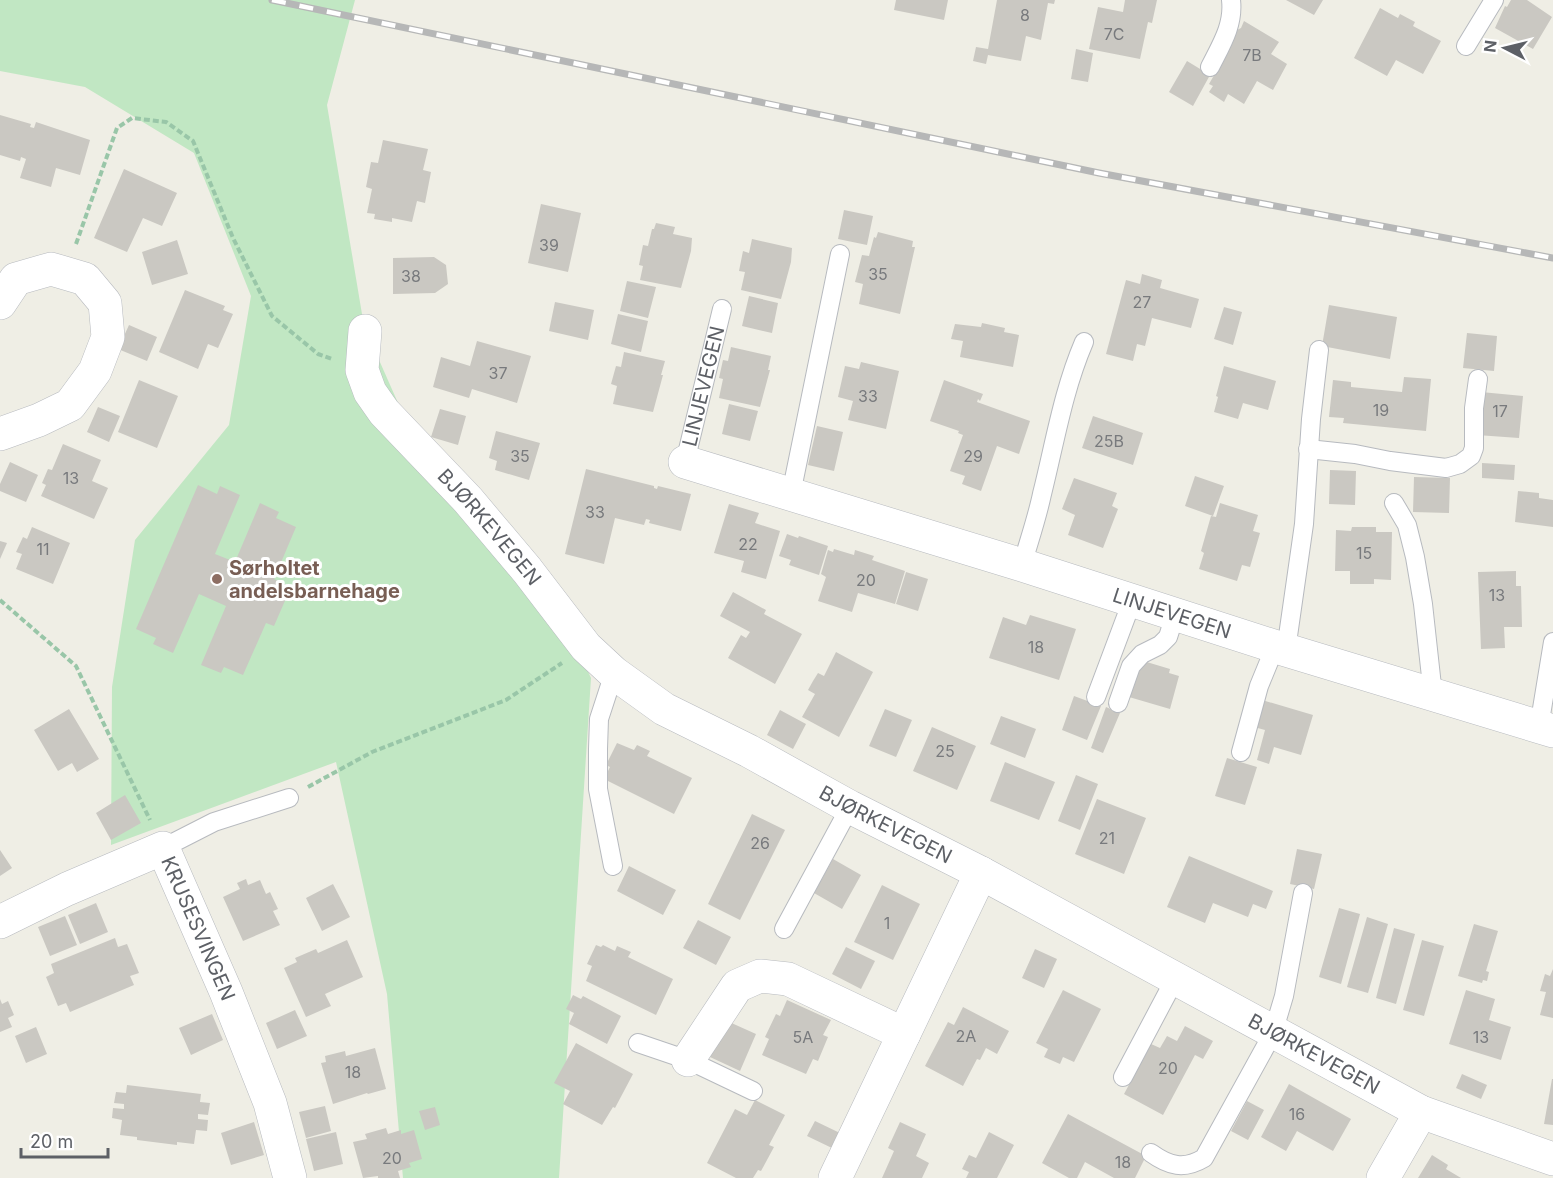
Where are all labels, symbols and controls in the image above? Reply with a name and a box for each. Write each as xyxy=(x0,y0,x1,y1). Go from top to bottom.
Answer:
house number: 8 xyxy=(1020,5,1030,25)
north arrow xyxy=(1475,18,1535,78)
house number: 7C xyxy=(1104,24,1124,44)
text: N xyxy=(1479,39,1501,53)
house number: 7B xyxy=(1242,45,1262,65)
house number: 39 xyxy=(539,235,559,255)
house number: 35 xyxy=(868,264,888,284)
house number: 38 xyxy=(401,266,421,286)
house number: 27 xyxy=(1133,292,1151,312)
street label: LINJEVEGEN xyxy=(677,324,729,449)
house number: 37 xyxy=(489,363,507,383)
house number: 33 xyxy=(858,386,878,406)
house number: 19 xyxy=(1373,400,1389,420)
house number: 17 xyxy=(1492,401,1508,421)
house number: 25B xyxy=(1094,431,1124,451)
house number: 35 xyxy=(510,446,530,466)
house number: 29 xyxy=(963,446,983,466)
street label: BJØRKEVEGEN xyxy=(433,464,546,590)
house number: 13 xyxy=(63,468,79,488)
house number: 33 xyxy=(585,502,605,522)
house number: 22 xyxy=(738,534,758,554)
house number: 11 xyxy=(36,539,50,559)
house number: 15 xyxy=(1356,543,1372,563)
place label: Sørholtet andelsbarnehage xyxy=(229,556,400,603)
house number: 20 xyxy=(856,570,876,590)
marker: Sørholtet andelsbarnehage xyxy=(210,572,224,586)
street label: LINJEVEGEN xyxy=(1110,583,1234,644)
house number: 13 xyxy=(1489,585,1505,605)
house number: 18 xyxy=(1028,637,1044,657)
house number: 25 xyxy=(935,741,955,761)
street label: BJØRKEVEGEN xyxy=(815,780,956,868)
house number: 21 xyxy=(1099,828,1115,848)
house number: 26 xyxy=(750,833,770,853)
street label: KRUSESVINGEN xyxy=(156,853,240,1004)
house number: 1 xyxy=(884,913,890,933)
street label: BJØRKEVEGEN xyxy=(1244,1009,1384,1099)
house number: 2A xyxy=(956,1026,976,1046)
house number: 5A xyxy=(793,1027,813,1047)
house number: 13 xyxy=(1473,1027,1489,1047)
house number: 20 xyxy=(1158,1058,1178,1078)
house number: 18 xyxy=(345,1062,361,1082)
house number: 16 xyxy=(1289,1104,1305,1124)
scale bar xyxy=(21,1121,108,1159)
text: 20 m xyxy=(30,1131,73,1152)
house number: 20 xyxy=(382,1148,402,1168)
house number: 18 xyxy=(1115,1152,1131,1172)

